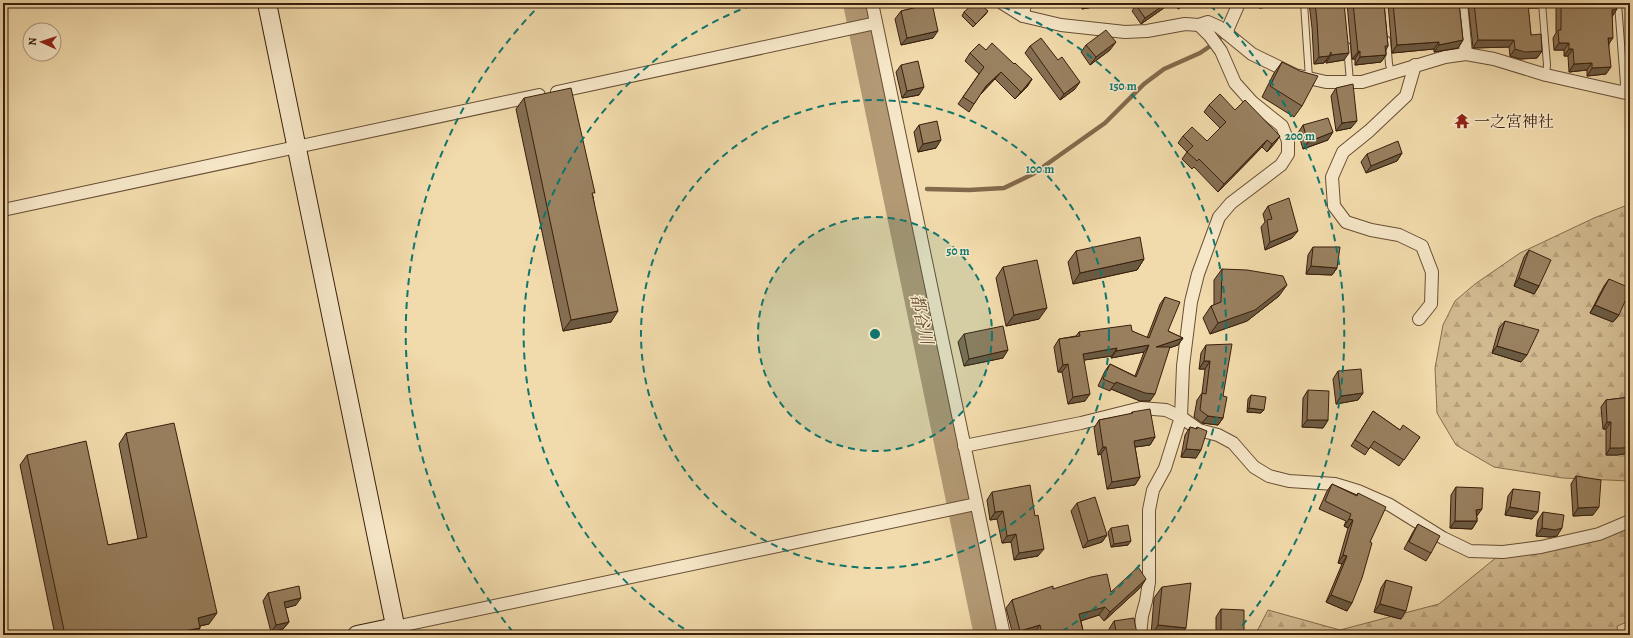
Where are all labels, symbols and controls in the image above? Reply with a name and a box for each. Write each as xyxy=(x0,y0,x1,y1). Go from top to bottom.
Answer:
north arrow xyxy=(22,22,62,62)
text: N xyxy=(25,37,40,46)
text: 150 m xyxy=(1109,78,1137,94)
place label: 一之宮神社 xyxy=(1474,111,1554,133)
temple icon: 一之宮神社 xyxy=(1453,112,1471,130)
text: 200 m xyxy=(1285,128,1315,144)
text: 100 m xyxy=(1026,161,1054,177)
text: 50 m xyxy=(946,243,970,259)
water label: 都谷川 xyxy=(905,292,938,348)
centre of rings xyxy=(868,327,882,341)

